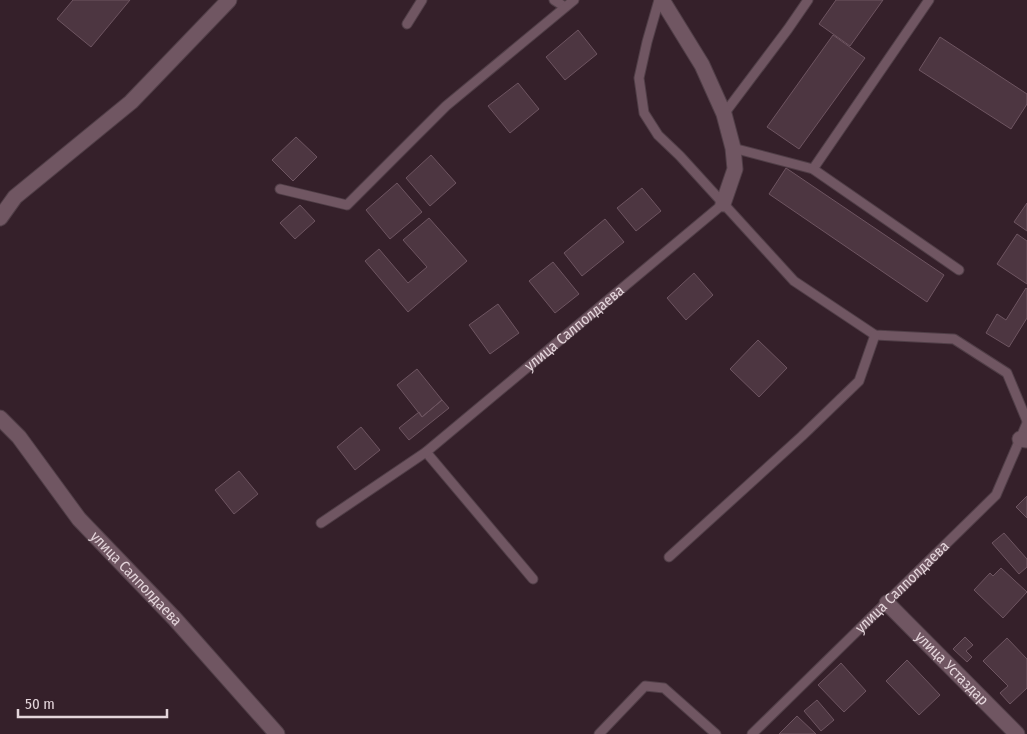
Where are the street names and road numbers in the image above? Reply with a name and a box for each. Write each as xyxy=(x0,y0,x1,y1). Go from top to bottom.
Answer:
street label: улица Салполдаева xyxy=(521,281,628,375)
street label: улица Салполдаева xyxy=(87,527,186,629)
street label: улица Салполдаева xyxy=(851,537,953,637)
street label: улица Устаздар xyxy=(911,628,992,709)

